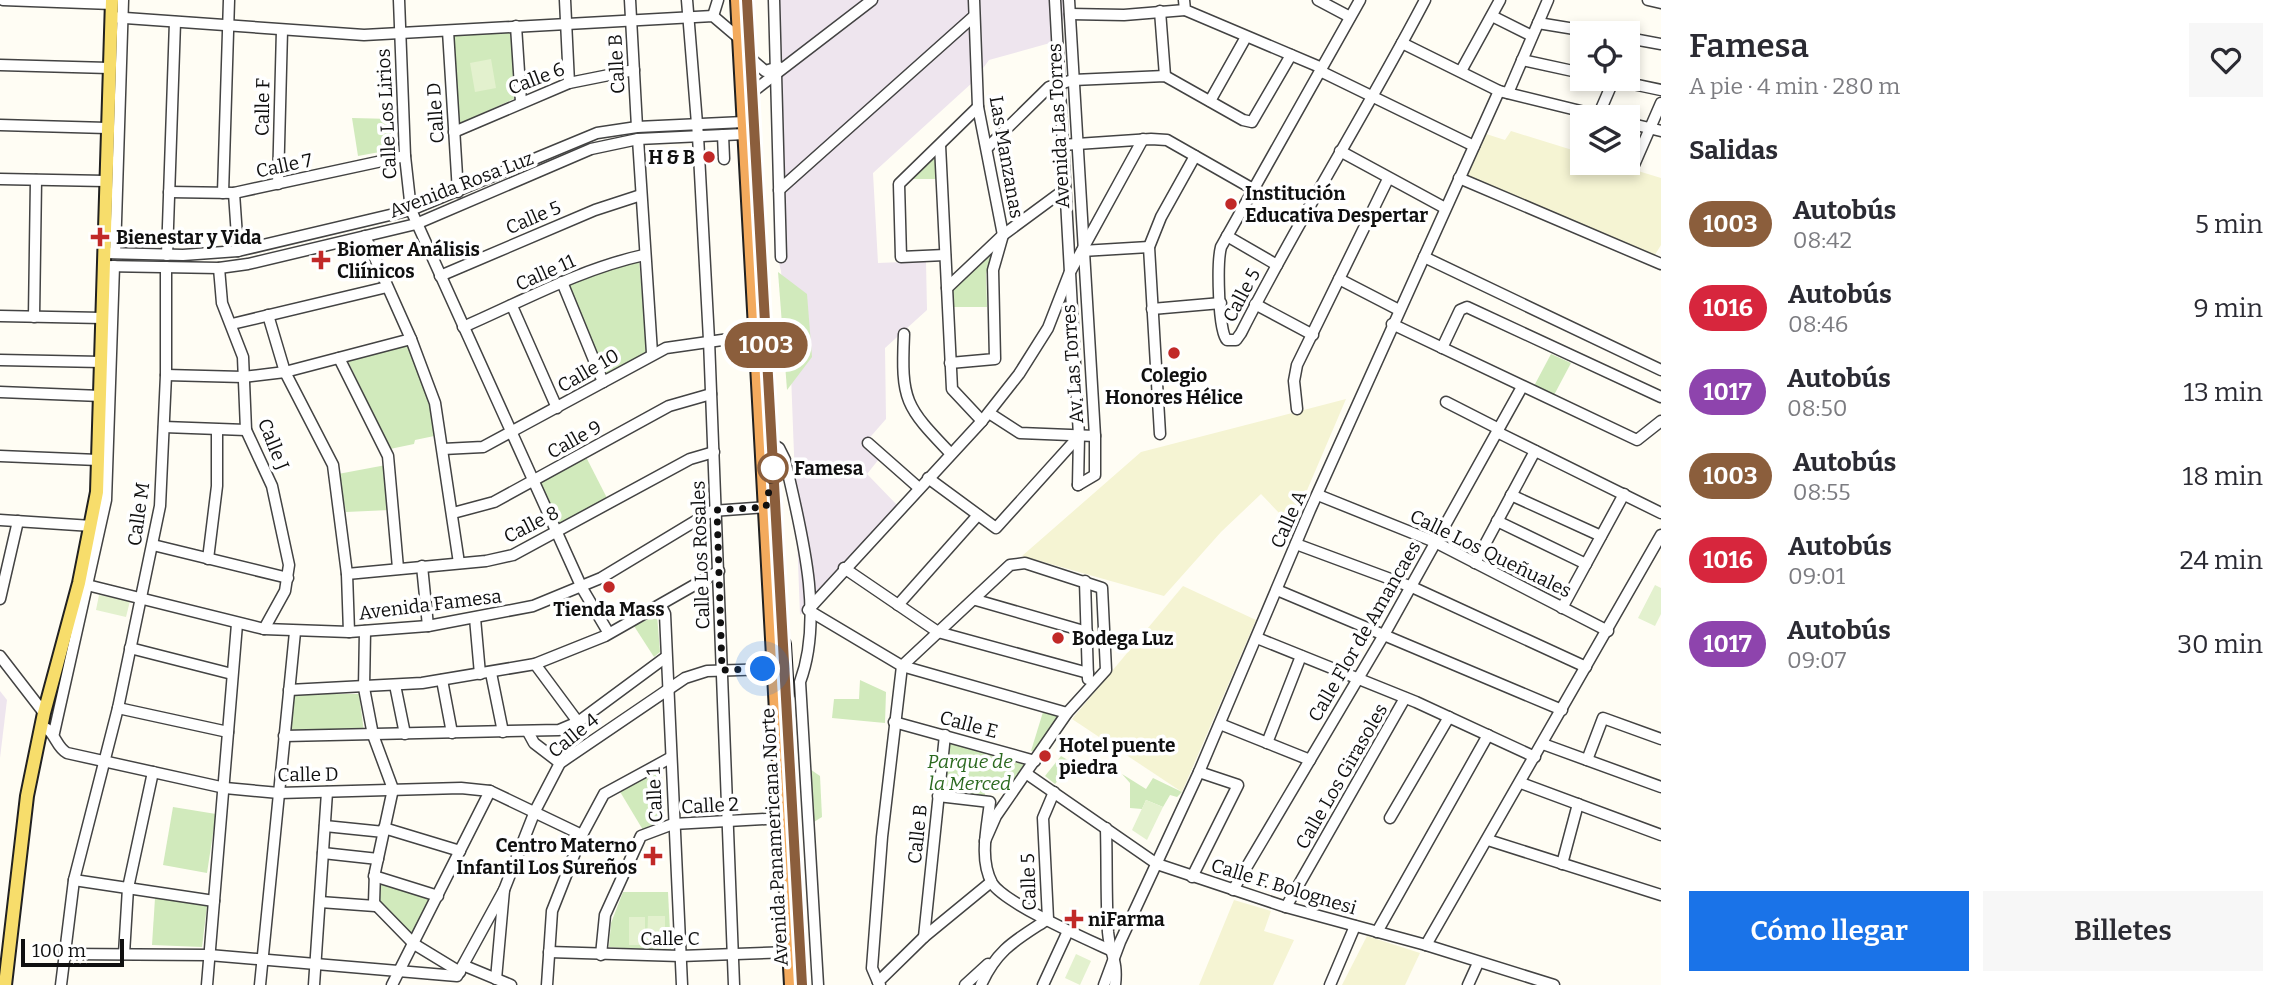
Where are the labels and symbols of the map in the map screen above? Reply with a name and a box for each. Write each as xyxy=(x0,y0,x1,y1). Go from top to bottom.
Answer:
street label: Calle B xyxy=(603,34,630,94)
street label: Avenida Las Torres xyxy=(1043,43,1074,209)
street label: Calle Los Lirios xyxy=(372,48,401,180)
street label: Calle 6 xyxy=(505,57,568,100)
street label: Calle F xyxy=(250,77,275,136)
street label: Calle D xyxy=(422,82,449,144)
street label: Las Manzanas xyxy=(984,94,1029,220)
street label: Avenida Rosa Luz xyxy=(386,146,537,223)
place label: H & B xyxy=(648,146,695,169)
street label: Calle 7 xyxy=(254,148,315,183)
marker: H & B xyxy=(701,149,717,165)
place label: Institución Educativa Despertar xyxy=(1245,182,1428,227)
street label: Calle 5 xyxy=(502,196,564,239)
marker: Institución Educativa Despertar xyxy=(1223,196,1239,212)
place label: Bienestar y Vida xyxy=(116,226,262,249)
marker: Bienestar y Vida xyxy=(90,227,110,247)
place label: Biomer Análisis Cliínicos xyxy=(337,238,480,283)
street label: Calle 11 xyxy=(512,249,579,296)
marker: Biomer Análisis Cliínicos xyxy=(311,250,331,270)
street label: Calle 5 xyxy=(1218,264,1265,326)
street label: Av. Las Torres xyxy=(1057,304,1088,424)
line badge: 1003 xyxy=(717,322,815,368)
street label: Calle 10 xyxy=(553,344,623,397)
marker: Colegio Honores Hélice xyxy=(1166,345,1182,361)
place label: Colegio Honores Hélice xyxy=(1105,364,1243,409)
street label: Calle J xyxy=(253,415,294,473)
street label: Calle 9 xyxy=(543,415,605,464)
marker: Famesa xyxy=(758,453,788,483)
place label: Famesa xyxy=(794,457,864,480)
street label: Calle Los Rosales xyxy=(686,480,715,630)
street label: Calle M xyxy=(123,481,154,548)
street label: Calle A xyxy=(1266,486,1312,552)
street label: Calle 8 xyxy=(500,501,563,548)
street label: Calle Los Queñuales xyxy=(1406,504,1575,603)
street label: Calle Flor de Amancaes xyxy=(1303,537,1426,726)
marker: Tienda Mass xyxy=(601,579,617,595)
street label: Avenida Famesa xyxy=(357,584,504,625)
place label: Tienda Mass xyxy=(553,598,665,621)
place label: Bodega Luz xyxy=(1072,627,1174,650)
marker: Bodega Luz xyxy=(1050,630,1066,646)
your location xyxy=(745,651,780,686)
street label: Calle Los Girasoles xyxy=(1290,699,1392,853)
street label: Calle E xyxy=(937,706,1000,743)
street label: Avenida Panamericana Norte xyxy=(756,707,793,967)
street label: Calle 4 xyxy=(543,708,603,763)
place label: Hotel puente piedra xyxy=(1059,734,1176,779)
marker: Hotel puente piedra xyxy=(1037,748,1053,764)
park label: Parque de la Merced xyxy=(927,750,1013,795)
street label: Calle D xyxy=(277,762,339,787)
street label: Calle 1 xyxy=(642,767,667,823)
street label: Calle 2 xyxy=(681,793,739,818)
street label: Calle B xyxy=(903,803,932,865)
place label: Centro Materno Infantil Los Sureños xyxy=(456,834,637,879)
marker: Centro Materno Infantil Los Sureños xyxy=(643,846,663,866)
street label: Calle 5 xyxy=(1016,853,1041,911)
street label: Calle F. Bolognesi xyxy=(1208,853,1360,920)
place label: niFarma xyxy=(1088,908,1165,931)
marker: niFarma xyxy=(1066,911,1082,927)
street label: Calle C xyxy=(640,927,700,950)
scale bar xyxy=(21,936,124,968)

